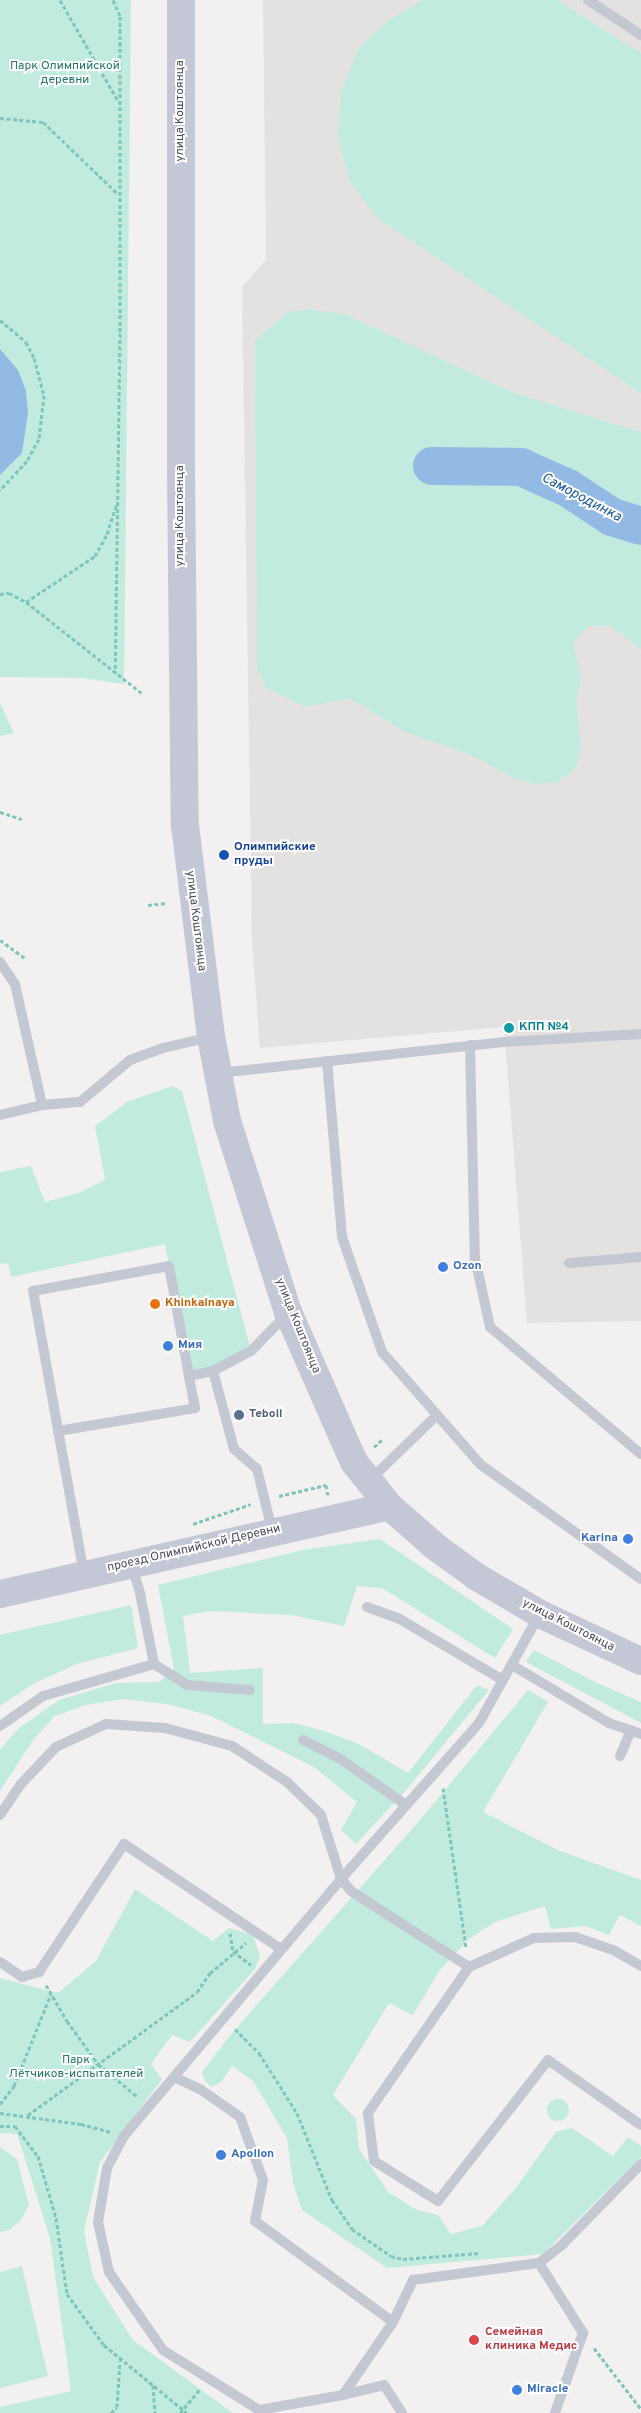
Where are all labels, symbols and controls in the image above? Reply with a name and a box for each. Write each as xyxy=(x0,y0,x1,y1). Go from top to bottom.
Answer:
park label: Парк Олимпийской деревни xyxy=(10,60,120,88)
street label: улица Коштоянца xyxy=(174,60,188,162)
street label: улица Коштоянца xyxy=(174,465,188,567)
water label: Самородинка xyxy=(538,470,624,526)
place label: Олимпийские пруды xyxy=(234,841,316,869)
marker: Олимпийские пруды xyxy=(218,849,230,861)
street label: улица Коштоянца xyxy=(182,870,208,972)
place label: КПП №4 xyxy=(519,1021,569,1035)
marker: КПП №4 xyxy=(503,1022,515,1034)
place label: Ozon xyxy=(453,1260,482,1274)
marker: Ozon xyxy=(437,1261,449,1273)
street label: улица Коштоянца xyxy=(271,1276,323,1376)
place label: Khinkalnaya xyxy=(165,1297,235,1311)
marker: Khinkalnaya xyxy=(149,1298,161,1310)
place label: Мия xyxy=(178,1339,202,1353)
marker: Мия xyxy=(162,1340,174,1352)
place label: Teboil xyxy=(249,1408,283,1422)
marker: Teboil xyxy=(233,1409,245,1421)
street label: проезд Олимпийской Деревни xyxy=(106,1522,282,1576)
place label: Karina xyxy=(581,1532,618,1546)
marker: Karina xyxy=(622,1533,634,1545)
street label: улица Коштоянца xyxy=(520,1597,616,1655)
park label: Парк Лётчиков-испытателей xyxy=(9,2054,143,2082)
place label: Apollon xyxy=(231,2148,274,2162)
marker: Apollon xyxy=(215,2149,227,2161)
place label: Семейная клиника Медис xyxy=(485,2326,577,2354)
marker: Семейная клиника Медис xyxy=(467,2333,481,2347)
place label: Miracle xyxy=(527,2383,568,2397)
marker: Miracle xyxy=(511,2384,523,2396)

